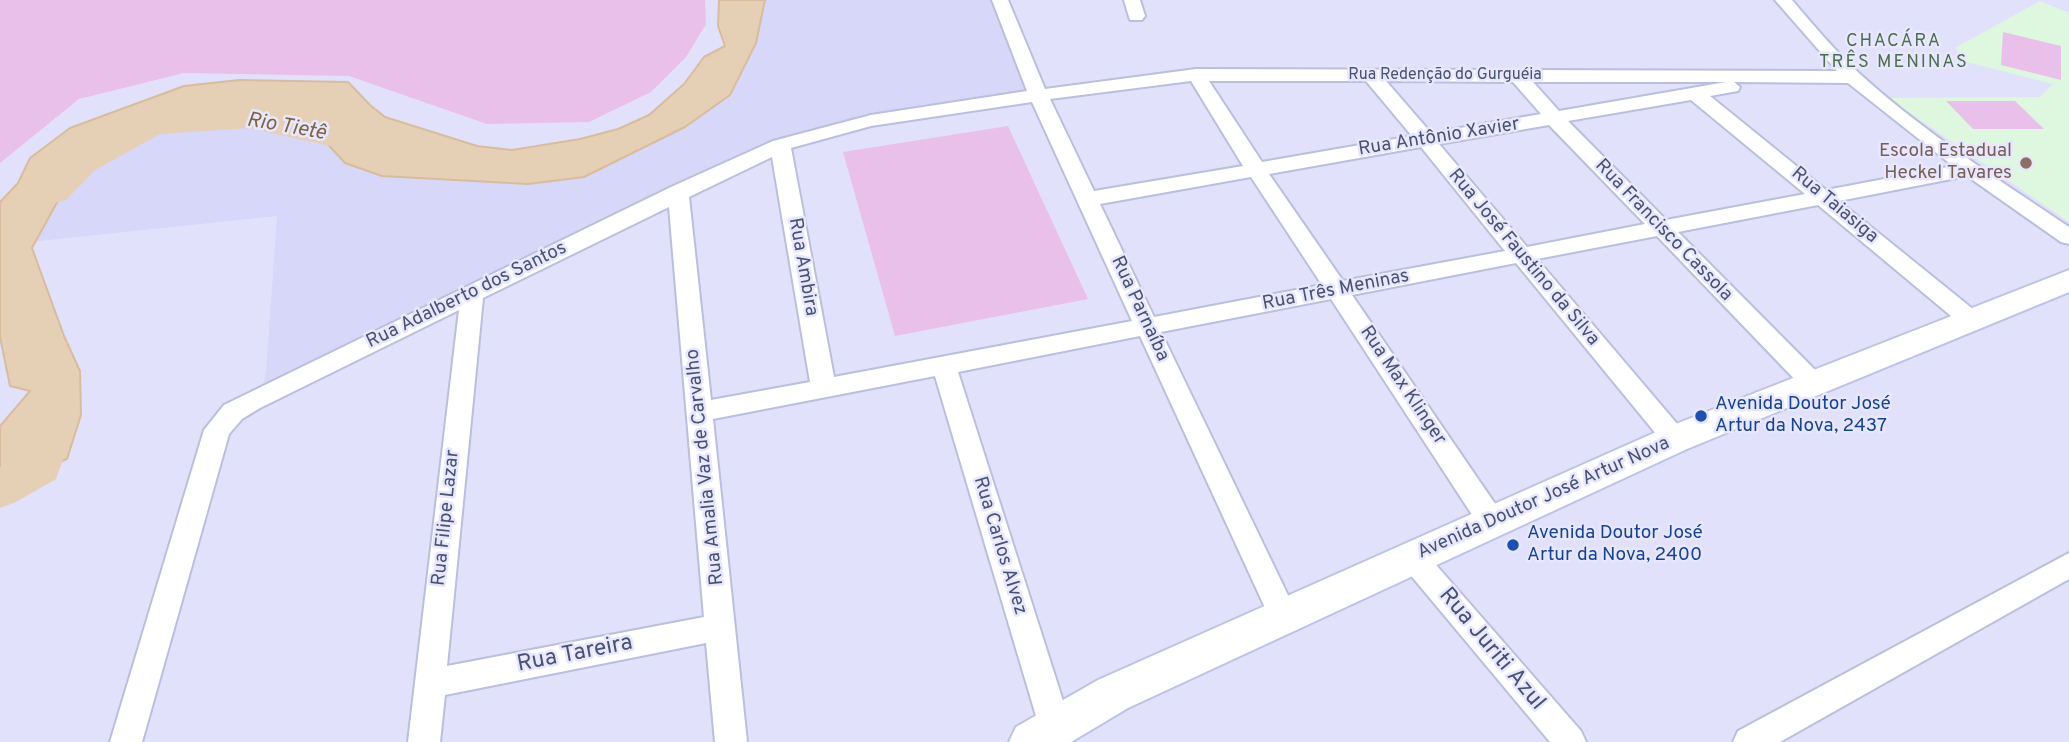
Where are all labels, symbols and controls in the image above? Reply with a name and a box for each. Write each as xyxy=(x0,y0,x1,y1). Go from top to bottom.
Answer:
district label: CHACÁRA TRÊS MENINAS xyxy=(1821,31,1967,74)
street label: Rua Redenção do Gurguéia xyxy=(1348,66,1542,86)
water label: Rio Tietê xyxy=(244,109,328,147)
street label: Rua Antônio Xavier xyxy=(1357,114,1521,162)
place label: Escola Estadual Heckel Tavares xyxy=(1879,141,2012,185)
street label: Rua Francisco Cassola xyxy=(1589,155,1737,307)
marker: Escola Estadual Heckel Tavares xyxy=(2018,155,2034,171)
street label: Rua Taiasiga xyxy=(1786,163,1882,249)
street label: Rua José Faustino da Silva xyxy=(1442,165,1604,351)
street label: Rua Ambira xyxy=(782,216,822,318)
street label: Rua Adalberto dos Santos xyxy=(363,238,571,354)
street label: Rua Parnaíba xyxy=(1105,253,1173,365)
street label: Rua Três Meninas xyxy=(1261,266,1411,316)
street label: Rua Max Klinger xyxy=(1354,322,1450,450)
street label: Rua Amalia Vaz de Carvalho xyxy=(682,348,730,586)
place label: Avenida Doutor José Artur da Nova, 2437 xyxy=(1715,394,1891,438)
marker: Avenida Doutor José Artur da Nova, 2437 xyxy=(1693,408,1709,424)
street label: Avenida Doutor José Artur Nova xyxy=(1414,433,1674,565)
street label: Rua Filipe Lazar xyxy=(429,449,465,587)
street label: Rua Carlos Alvez xyxy=(967,474,1031,618)
place label: Avenida Doutor José Artur da Nova, 2400 xyxy=(1527,523,1703,567)
marker: Avenida Doutor José Artur da Nova, 2400 xyxy=(1505,537,1521,553)
street label: Rua Juriti Azul xyxy=(1432,583,1550,717)
street label: Rua Tareira xyxy=(515,630,635,680)

